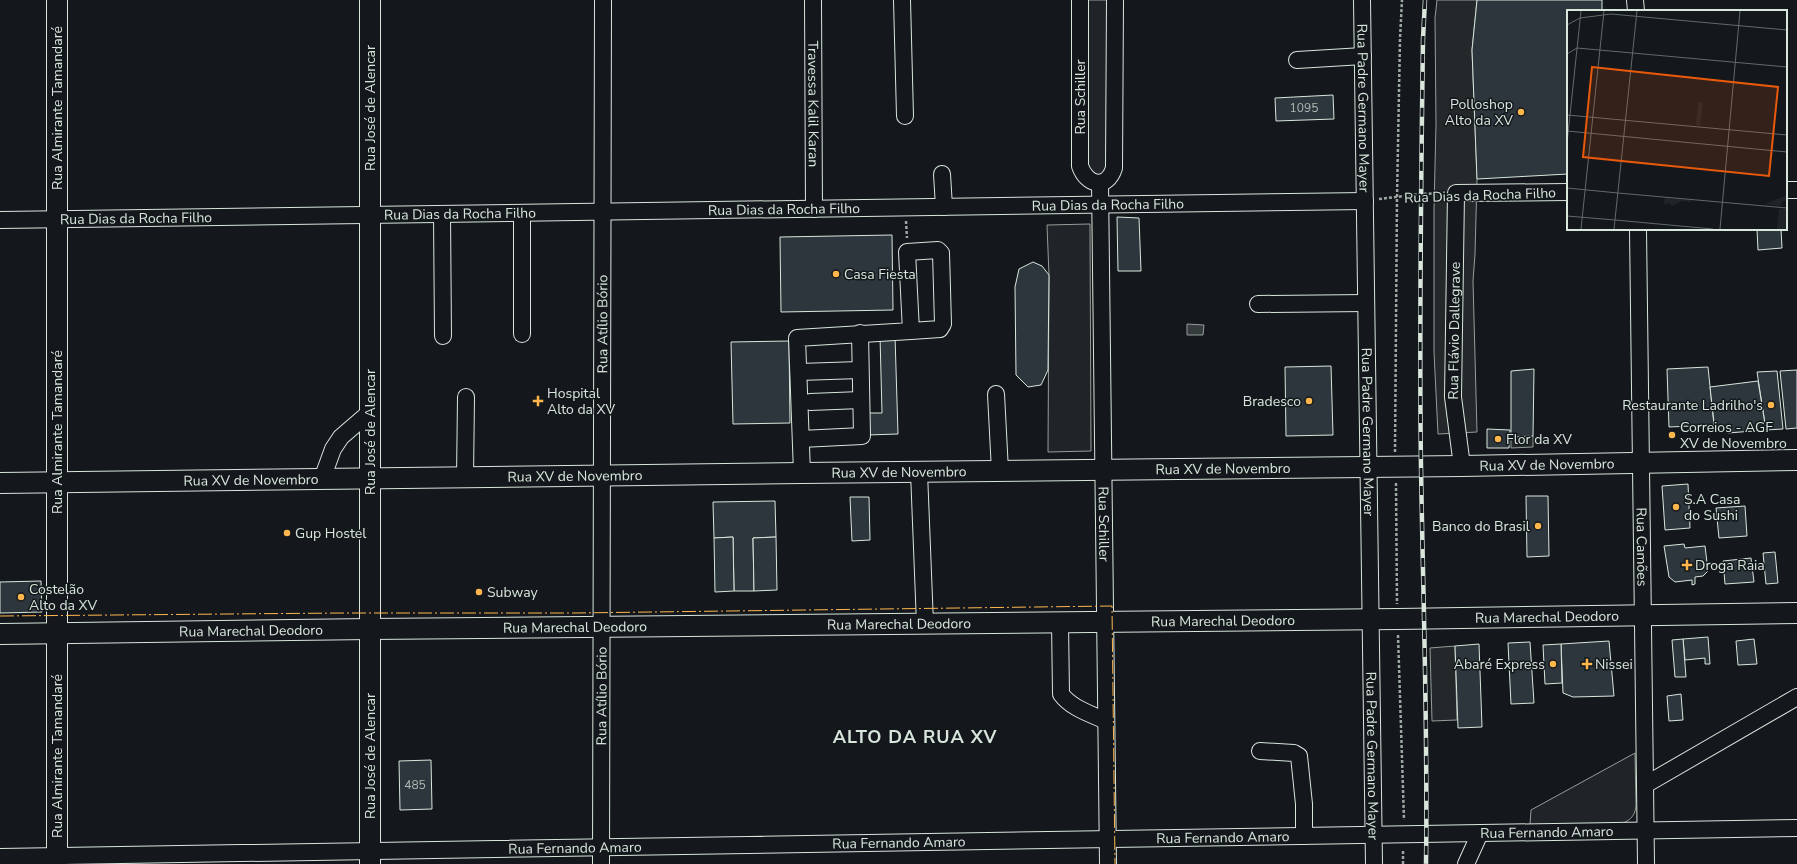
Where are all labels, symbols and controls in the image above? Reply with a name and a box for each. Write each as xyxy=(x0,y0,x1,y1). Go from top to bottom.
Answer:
inset map xyxy=(1567,10,1787,230)
street label: Rua Padre Germano Mayer xyxy=(1352,24,1374,192)
street label: Rua Almirante Tamandaré xyxy=(48,26,67,190)
street label: Travessa Kalil Karan xyxy=(803,41,823,167)
street label: Rua José de Alencar xyxy=(361,45,380,171)
street label: Rua Schiller xyxy=(1071,59,1090,135)
place label: Polloshop Alto da XV xyxy=(1445,95,1513,130)
house number: 1095 xyxy=(1290,100,1318,116)
marker: Polloshop Alto da XV xyxy=(1516,107,1526,117)
street label: Rua Dias da Rocha Filho xyxy=(1404,183,1557,208)
street label: Rua Dias da Rocha Filho xyxy=(1032,195,1184,216)
street label: Rua Dias da Rocha Filho xyxy=(708,199,860,220)
street label: Rua Dias da Rocha Filho xyxy=(384,204,536,225)
street label: Rua Dias da Rocha Filho xyxy=(60,208,212,229)
street label: Rua Flávio Dallegrave xyxy=(1444,261,1465,400)
place label: Casa Fiesta xyxy=(844,265,916,284)
marker: Casa Fiesta xyxy=(831,269,841,279)
street label: Rua Atílio Bório xyxy=(593,274,612,373)
street label: Rua Padre Germano Mayer xyxy=(1357,347,1378,516)
street label: Rua Almirante Tamandaré xyxy=(48,350,67,514)
street label: Rua José de Alencar xyxy=(361,369,380,495)
place label: Hospital Alto da XV xyxy=(547,384,616,419)
place label: Bradesco xyxy=(1243,392,1301,411)
marker: Hospital Alto da XV xyxy=(532,395,544,407)
marker: Bradesco xyxy=(1304,396,1314,406)
place label: Restaurante Ladrilho's xyxy=(1622,396,1763,415)
marker: Restaurante Ladrilho's xyxy=(1766,400,1776,410)
place label: Correios - AGF XV de Novembro xyxy=(1680,418,1787,453)
place label: Flor da XV xyxy=(1506,430,1572,449)
marker: Correios - AGF XV de Novembro xyxy=(1667,430,1677,440)
marker: Flor da XV xyxy=(1493,434,1503,444)
street label: Rua XV de Novembro xyxy=(1479,454,1615,476)
street label: Rua XV de Novembro xyxy=(1155,459,1291,479)
street label: Rua XV de Novembro xyxy=(831,462,967,483)
street label: Rua XV de Novembro xyxy=(507,466,643,487)
street label: Rua XV de Novembro xyxy=(183,470,319,491)
street label: Rua Schiller xyxy=(1094,486,1113,562)
place label: S.A Casa do Sushi xyxy=(1684,490,1741,525)
marker: S.A Casa do Sushi xyxy=(1671,502,1681,512)
street label: Rua Camões xyxy=(1632,507,1652,587)
place label: Banco do Brasil xyxy=(1432,517,1531,536)
marker: Banco do Brasil xyxy=(1533,521,1543,531)
place label: Gup Hostel xyxy=(295,524,367,543)
marker: Gup Hostel xyxy=(282,528,292,538)
place label: Droga Raia xyxy=(1695,556,1765,575)
marker: Droga Raia xyxy=(1682,560,1692,570)
place label: Costelão Alto da XV xyxy=(29,580,98,615)
place label: Subway xyxy=(487,583,539,602)
marker: Subway xyxy=(474,587,484,597)
marker: Costelão Alto da XV xyxy=(16,592,26,602)
street label: Rua Marechal Deodoro xyxy=(1475,607,1619,628)
street label: Rua Marechal Deodoro xyxy=(1151,611,1295,631)
street label: Rua Marechal Deodoro xyxy=(827,614,971,635)
street label: Rua Marechal Deodoro xyxy=(503,617,647,638)
street label: Rua Marechal Deodoro xyxy=(179,621,323,642)
street label: Rua Atílio Bório xyxy=(592,646,612,745)
place label: Abaré Express xyxy=(1454,655,1545,674)
place label: Nissei xyxy=(1595,655,1633,674)
marker: Abaré Express xyxy=(1548,659,1558,669)
marker: Nissei xyxy=(1582,659,1592,669)
street label: Rua Padre Germano Mayer xyxy=(1361,671,1383,840)
street label: Rua Almirante Tamandaré xyxy=(48,674,67,838)
street label: Rua José de Alencar xyxy=(361,693,380,819)
district label: ALTO DA RUA XV xyxy=(833,725,998,749)
house number: 485 xyxy=(404,777,426,793)
street label: Rua Fernando Amaro xyxy=(1480,822,1614,843)
street label: Rua Fernando Amaro xyxy=(1156,827,1290,848)
street label: Rua Fernando Amaro xyxy=(832,832,966,854)
street label: Rua Fernando Amaro xyxy=(508,838,642,859)

